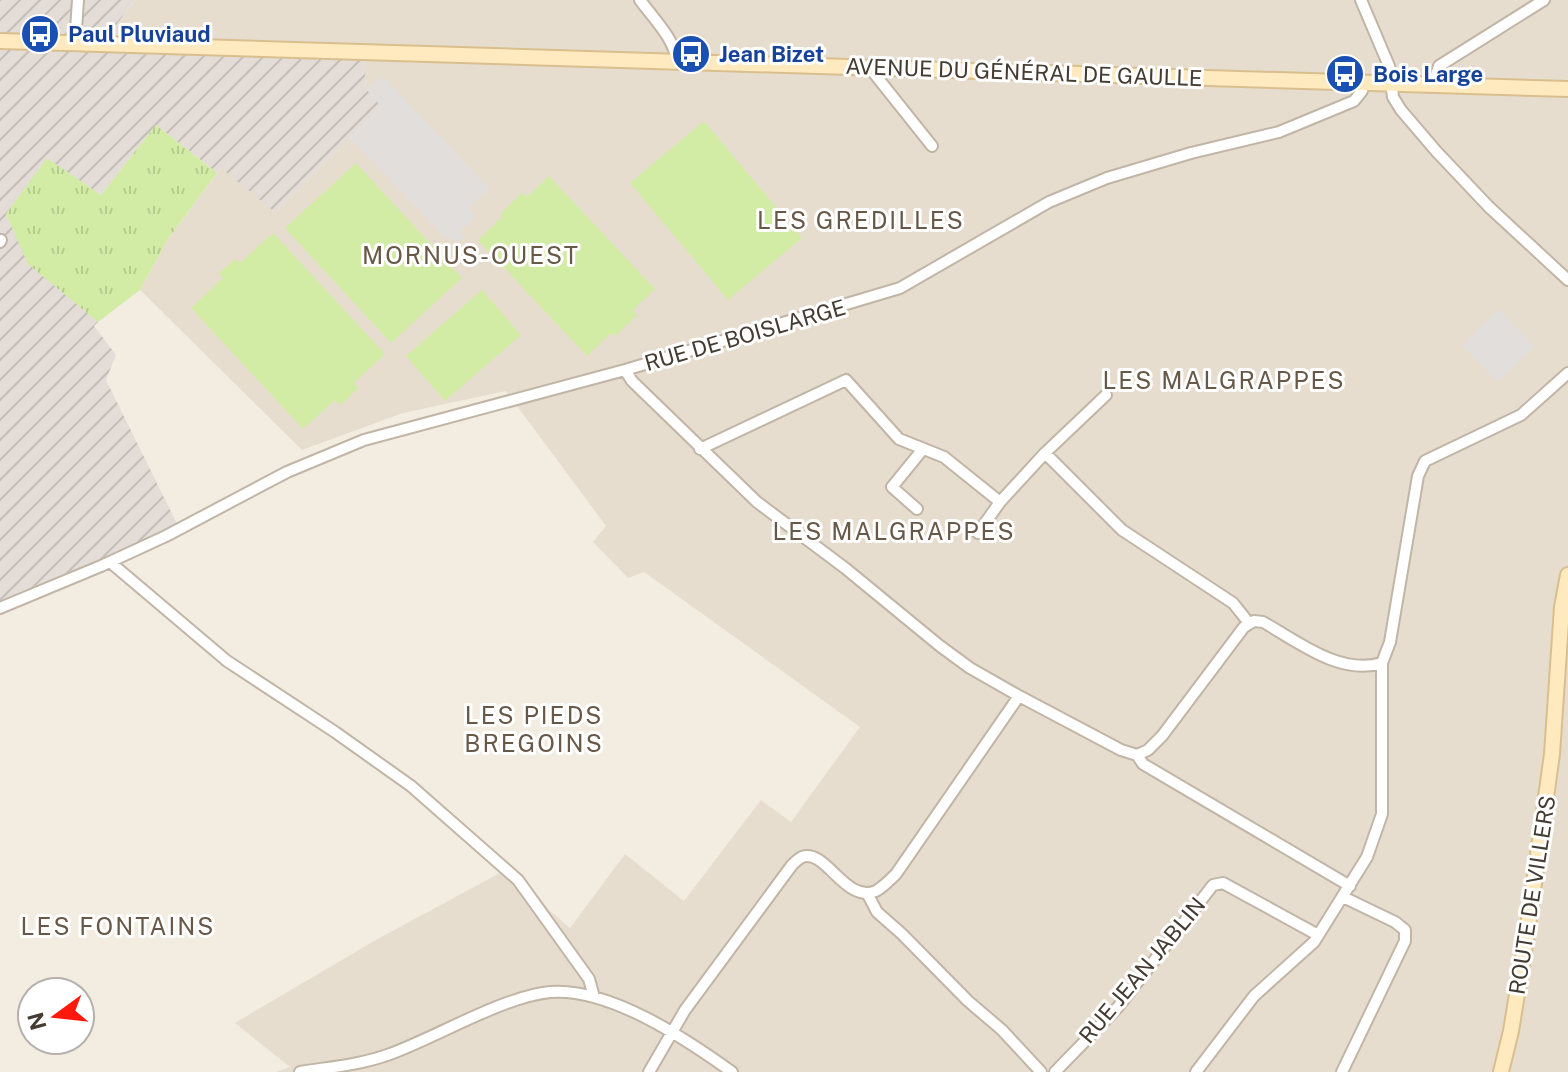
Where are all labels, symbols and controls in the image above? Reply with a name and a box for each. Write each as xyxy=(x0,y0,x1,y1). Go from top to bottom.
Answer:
bus stop icon: Paul Pluviaud xyxy=(19,13,61,55)
place label: Paul Pluviaud xyxy=(68,21,211,47)
bus stop icon: Jean Bizet xyxy=(670,33,712,75)
place label: Jean Bizet xyxy=(719,41,824,67)
street label: AVENUE DU GÉNÉRAL DE GAULLE xyxy=(845,53,1203,91)
bus stop icon: Bois Large xyxy=(1324,53,1366,95)
place label: Bois Large xyxy=(1373,61,1483,87)
district label: LES GREDILLES xyxy=(757,206,965,234)
district label: MORNUS-OUEST xyxy=(362,241,580,269)
street label: RUE DE BOISLARGE xyxy=(641,294,849,376)
district label: LES MALGRAPPES xyxy=(1103,366,1345,394)
district label: LES MALGRAPPES xyxy=(773,517,1015,545)
district label: LES PIEDS BREGOINS xyxy=(464,701,604,757)
street label: ROUTE DE VILLERS xyxy=(1503,794,1561,996)
street label: RUE JEAN JABLIN xyxy=(1073,892,1211,1048)
district label: LES FONTAINS xyxy=(21,912,215,940)
north arrow xyxy=(16,976,96,1056)
text: N xyxy=(22,1009,51,1033)

